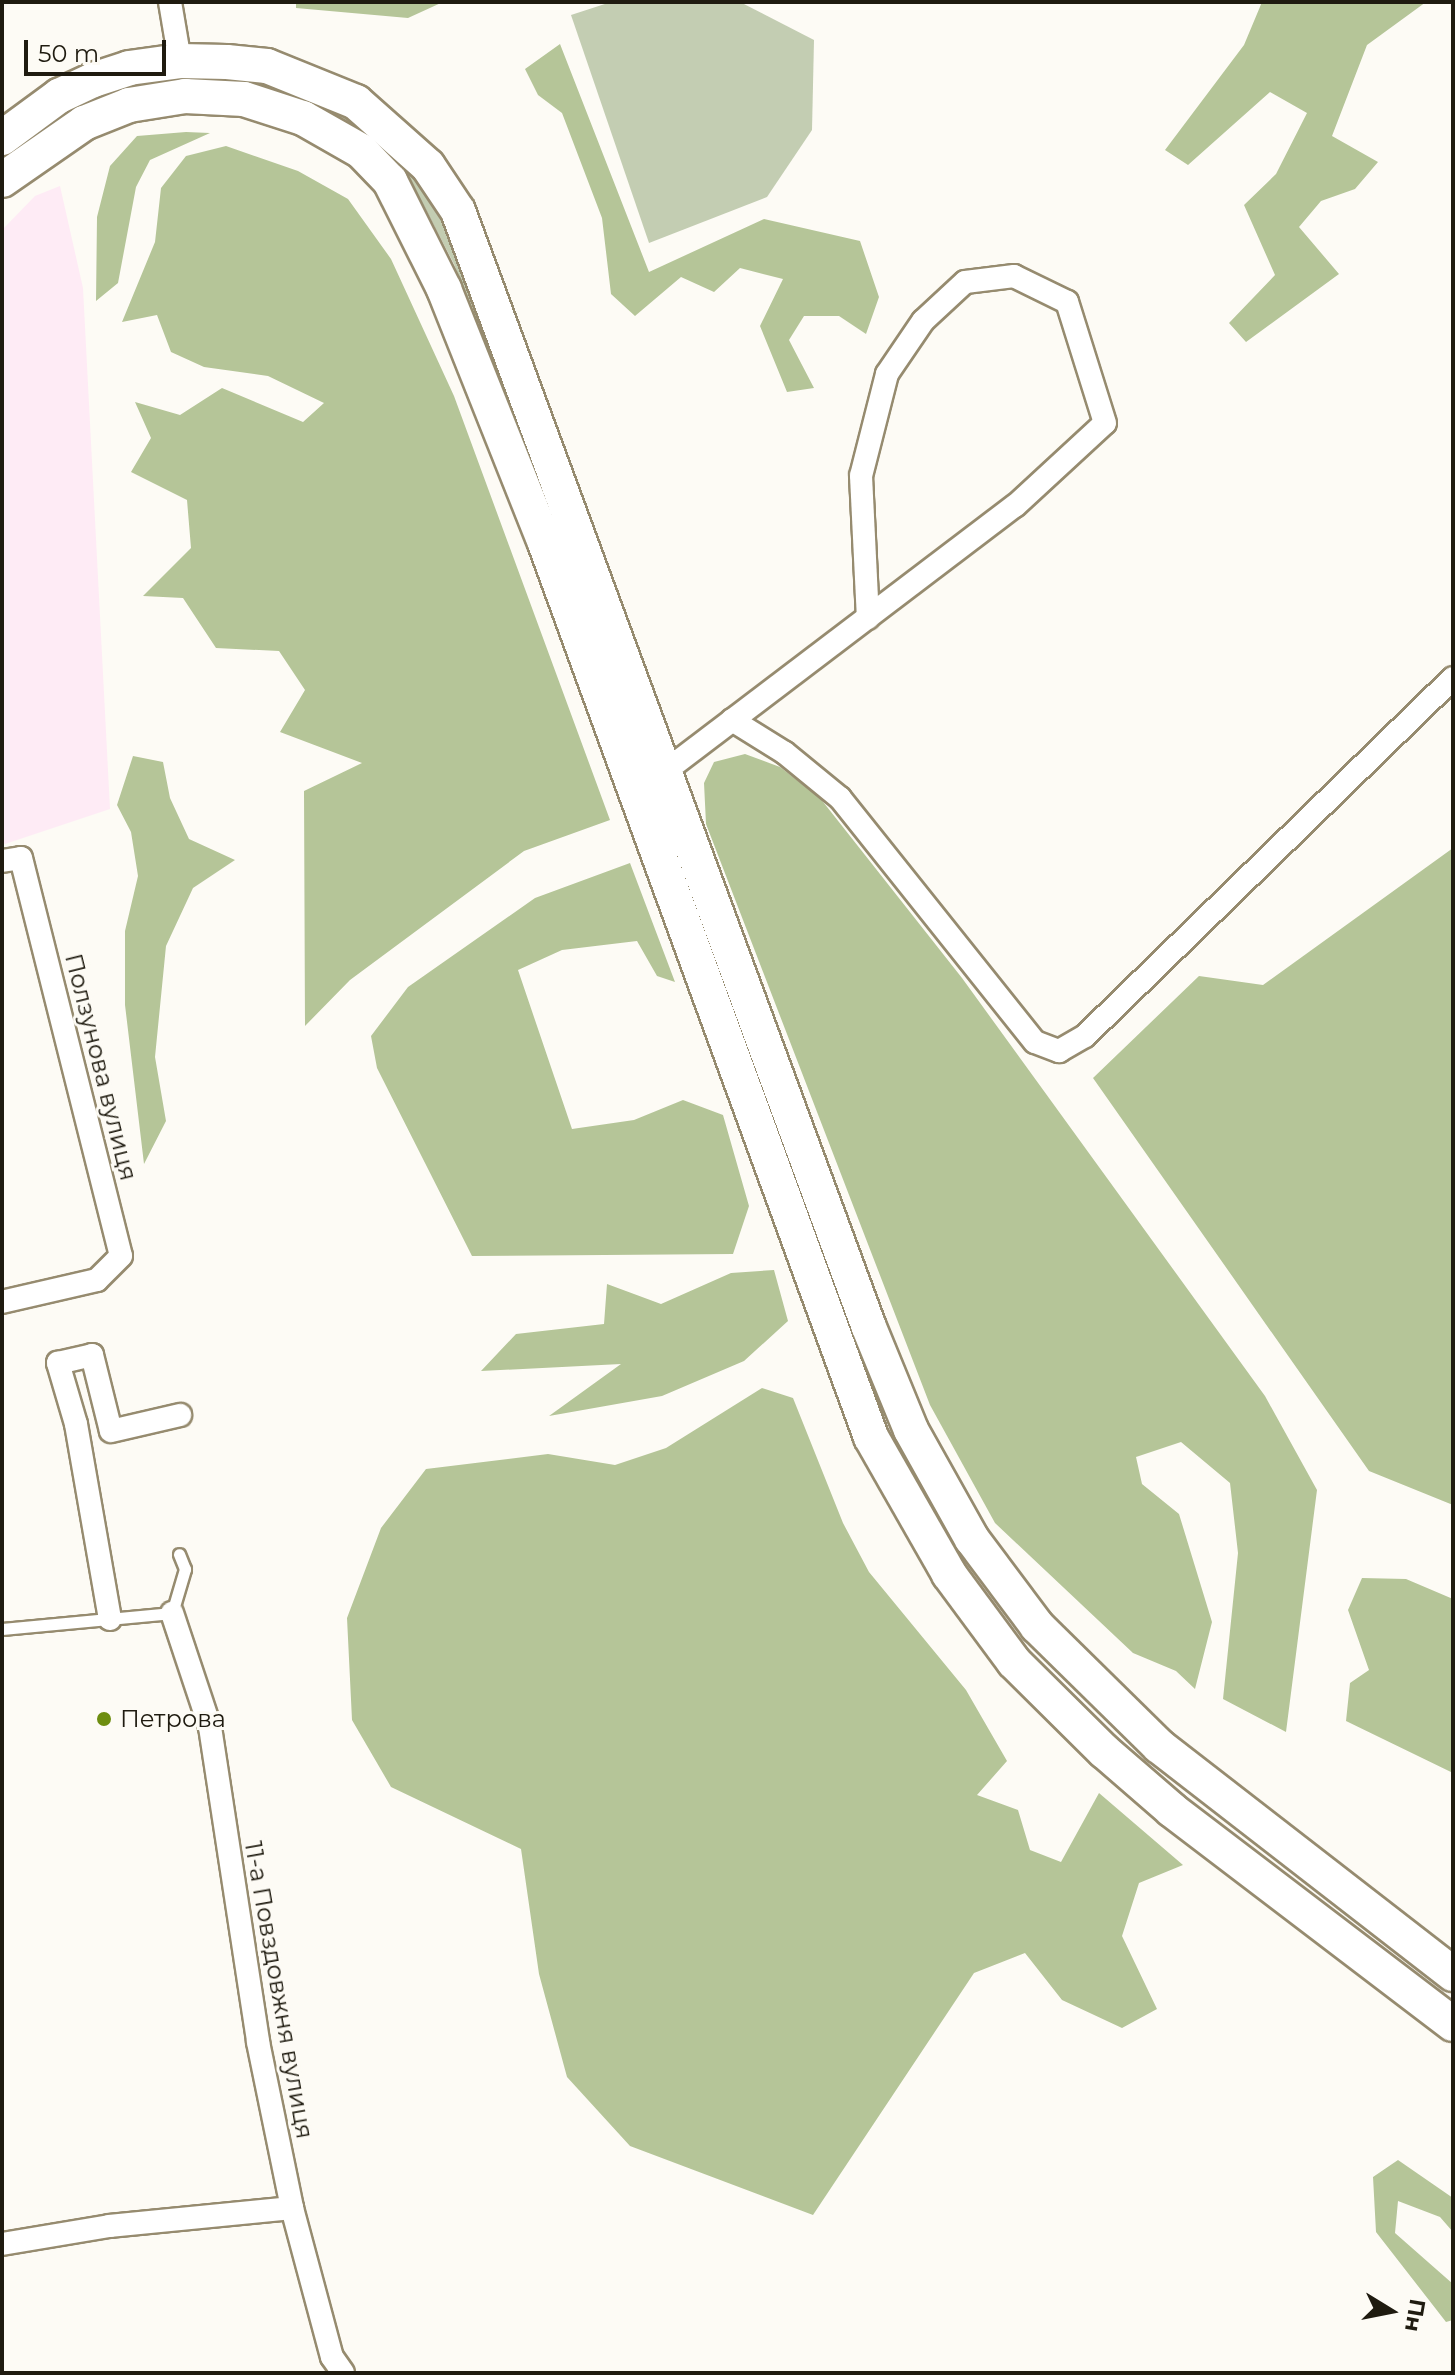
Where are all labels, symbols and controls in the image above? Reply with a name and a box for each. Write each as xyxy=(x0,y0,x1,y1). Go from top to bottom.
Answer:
scale bar xyxy=(28,24,170,74)
text: 50 m xyxy=(38,39,99,68)
street label: Ползунова вулиця xyxy=(59,951,143,1183)
place label: Петрова xyxy=(120,1705,226,1733)
marker: Петрова xyxy=(95,1710,113,1728)
street label: 11-а Повздовжня вулиця xyxy=(239,1839,319,2141)
north arrow xyxy=(1351,2271,1431,2351)
text: Пн xyxy=(1399,2297,1431,2334)

